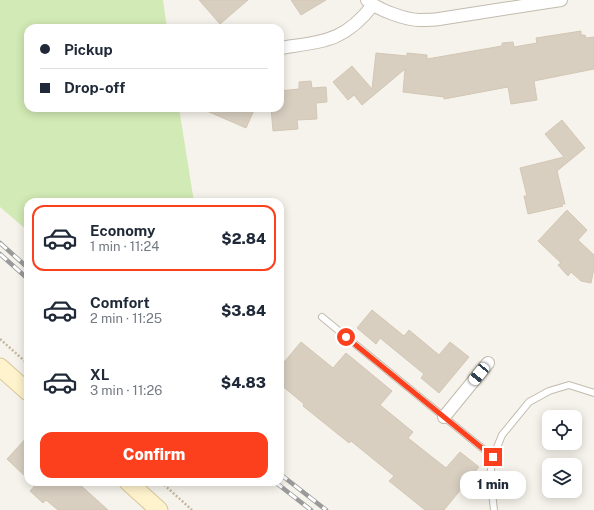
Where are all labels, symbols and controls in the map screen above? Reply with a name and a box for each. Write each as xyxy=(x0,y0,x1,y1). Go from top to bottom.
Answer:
text: Pickup xyxy=(64,41,113,58)
text: Drop-off xyxy=(64,79,125,96)
icon: car xyxy=(42,220,78,256)
text: Economy xyxy=(90,222,155,239)
text: $2.84 xyxy=(221,230,266,247)
text: 1 min · 11:24 xyxy=(90,239,159,254)
icon: car xyxy=(42,292,78,328)
text: Comfort xyxy=(90,294,150,311)
text: $3.84 xyxy=(221,302,266,319)
text: 2 min · 11:25 xyxy=(90,311,162,326)
route start xyxy=(337,328,355,346)
car xyxy=(467,361,491,387)
icon: car xyxy=(42,364,78,400)
text: XL xyxy=(90,366,109,383)
text: $4.83 xyxy=(221,374,266,391)
text: 3 min · 11:26 xyxy=(90,383,162,398)
map controls xyxy=(542,410,582,498)
button: locate xyxy=(542,410,582,450)
button: Confirm xyxy=(40,432,268,478)
route end xyxy=(484,448,502,466)
button: layers xyxy=(542,458,582,498)
callout: 1 min xyxy=(460,471,526,499)
text: 1 min xyxy=(477,477,509,492)

